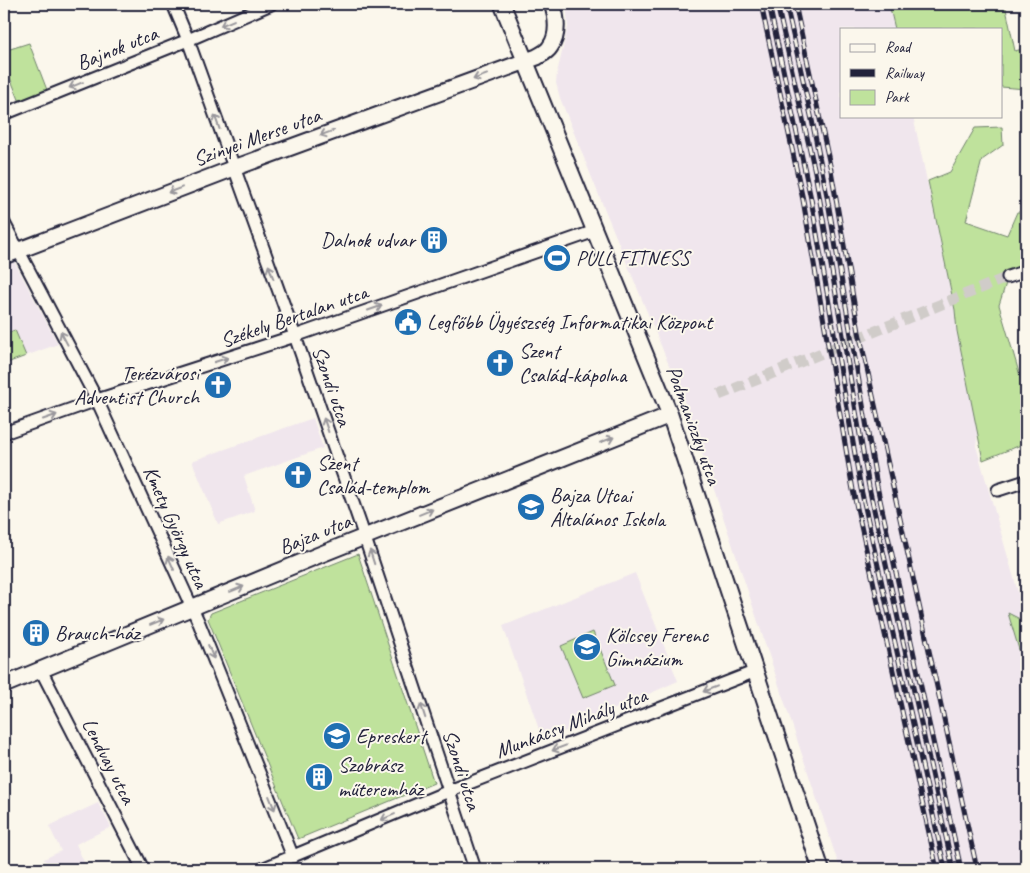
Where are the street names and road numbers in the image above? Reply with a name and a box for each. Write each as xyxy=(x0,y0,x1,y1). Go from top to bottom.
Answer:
street label: Bajnok utca xyxy=(73,19,163,76)
street label: Szinyei Merse utca xyxy=(190,101,326,172)
street label: Székely Bertalan utca xyxy=(217,278,373,353)
street label: Szondi utca xyxy=(306,343,358,431)
street label: Podmaniczky utca xyxy=(661,362,728,489)
street label: Kmety György utca xyxy=(137,462,215,594)
street label: Bajza utca xyxy=(275,507,357,560)
street label: Munkácsy Mihály utca xyxy=(491,682,652,764)
street label: Lendvay utca xyxy=(76,714,142,810)
street label: Szondi utca xyxy=(437,727,488,815)

